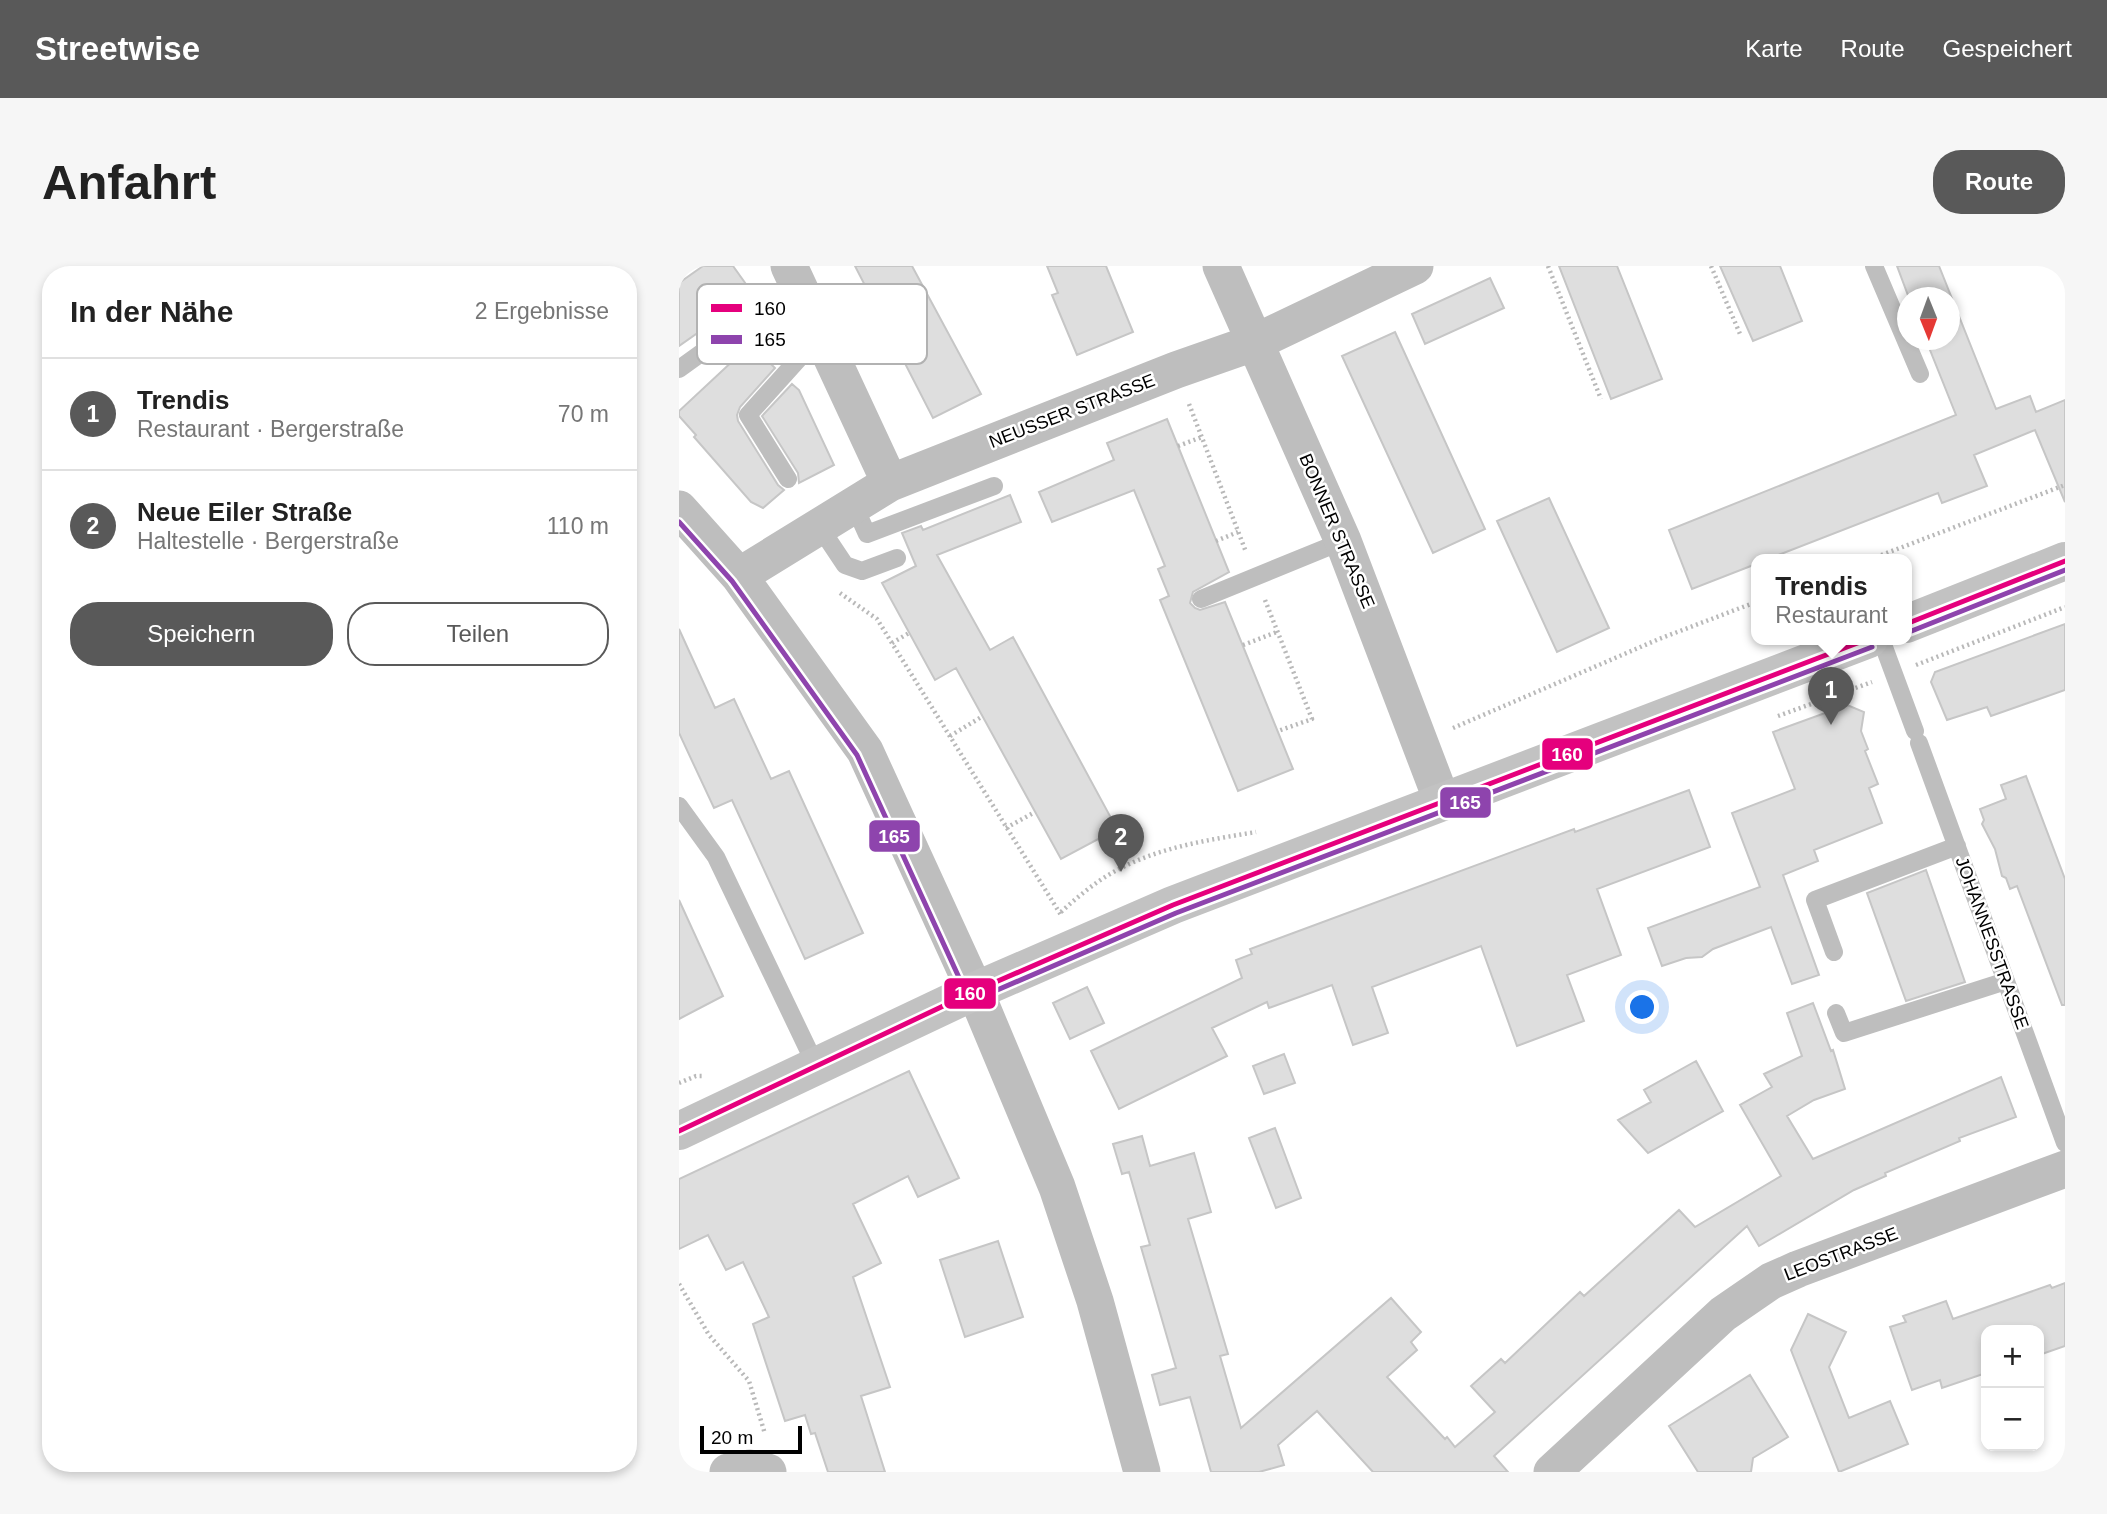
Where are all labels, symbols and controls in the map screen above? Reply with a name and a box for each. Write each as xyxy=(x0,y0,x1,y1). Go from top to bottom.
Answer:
text: Streetwise xyxy=(35,30,200,67)
text: Karte xyxy=(1745,35,1803,62)
text: Route xyxy=(1841,35,1905,62)
text: Gespeichert xyxy=(1943,35,2072,62)
button: Route xyxy=(1933,150,2065,214)
text: Anfahrt xyxy=(42,155,216,209)
legend xyxy=(697,284,927,364)
north arrow xyxy=(1897,287,1960,350)
text: In der Nähe xyxy=(70,295,233,328)
text: 2 Ergebnisse xyxy=(475,298,609,324)
text: 160 xyxy=(754,298,786,319)
text: 165 xyxy=(754,329,786,350)
street label: NEUSSER STRASSE xyxy=(986,370,1158,452)
text: Trendis xyxy=(137,385,229,415)
text: 1 xyxy=(87,401,99,427)
text: 70 m xyxy=(558,401,609,427)
text: Restaurant · Bergerstraße xyxy=(137,416,404,442)
street label: BONNER STRASSE xyxy=(1295,451,1379,611)
text: Neue Eiler Straße xyxy=(137,497,352,527)
text: 2 xyxy=(87,513,99,539)
text: 110 m xyxy=(547,513,609,539)
text: Haltestelle · Bergerstraße xyxy=(137,528,399,554)
popup xyxy=(1751,554,1912,645)
text: Trendis xyxy=(1775,571,1868,601)
button: Speichern xyxy=(70,602,333,666)
button: Teilen xyxy=(347,602,609,666)
text: Restaurant xyxy=(1775,602,1888,628)
pin: 1 xyxy=(1808,667,1854,725)
line badge: 160 xyxy=(1541,737,1594,771)
text: 160 xyxy=(1551,744,1583,765)
line badge: 165 xyxy=(1439,786,1492,819)
text: 165 xyxy=(1449,792,1481,813)
pin: 2 xyxy=(1098,814,1144,872)
line badge: 165 xyxy=(868,819,921,853)
text: 165 xyxy=(878,826,910,847)
street label: JOHANNESSTRASSE xyxy=(1951,854,2033,1032)
line badge: 160 xyxy=(943,977,997,1010)
text: 160 xyxy=(954,983,986,1004)
your location xyxy=(1625,990,1659,1024)
street label: LEOSTRASSE xyxy=(1781,1223,1901,1285)
map controls xyxy=(1981,1325,2044,1451)
button: + xyxy=(1981,1325,2044,1388)
button: − xyxy=(1981,1388,2044,1451)
scale bar xyxy=(700,1423,801,1455)
text: 20 m xyxy=(711,1427,753,1448)

